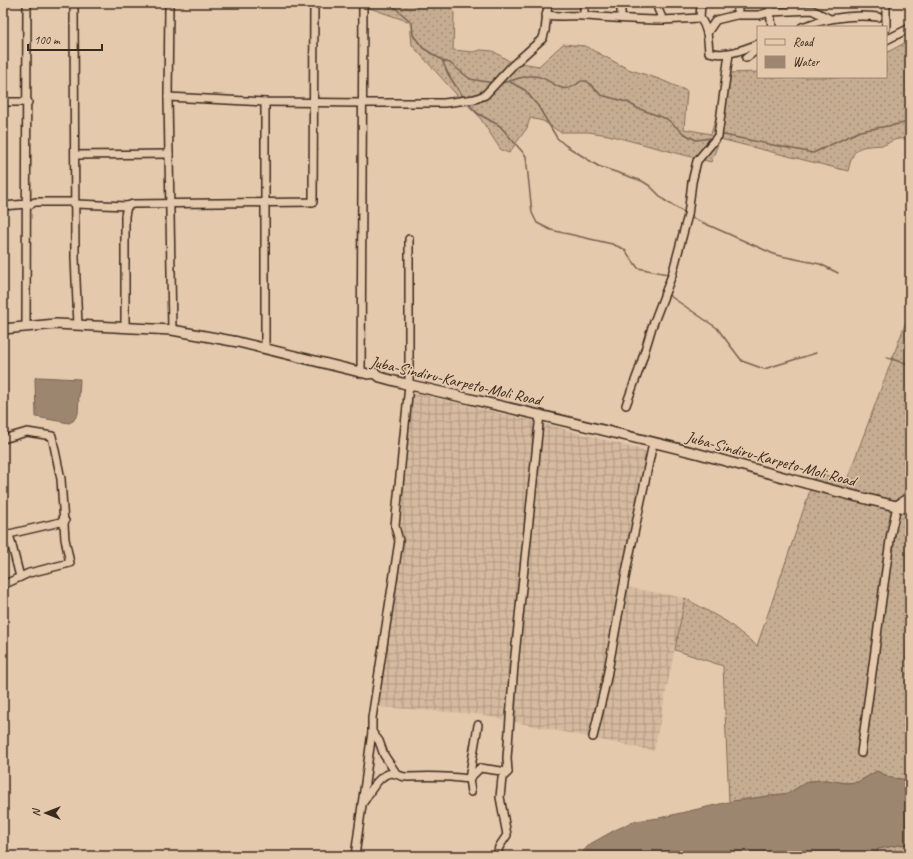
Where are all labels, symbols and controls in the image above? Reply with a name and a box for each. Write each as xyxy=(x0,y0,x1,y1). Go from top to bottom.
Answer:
scale bar xyxy=(28,26,102,52)
legend xyxy=(757,26,887,78)
text: 100 m xyxy=(34,32,61,48)
text: Road xyxy=(793,34,815,50)
text: Water xyxy=(793,54,821,70)
street label: Juba-Sindiru-Karpeto-Moli Road xyxy=(368,351,546,411)
street label: Juba-Sindiru-Karpeto-Moli Road xyxy=(683,426,860,492)
north arrow xyxy=(26,793,66,833)
text: N xyxy=(29,807,43,816)

